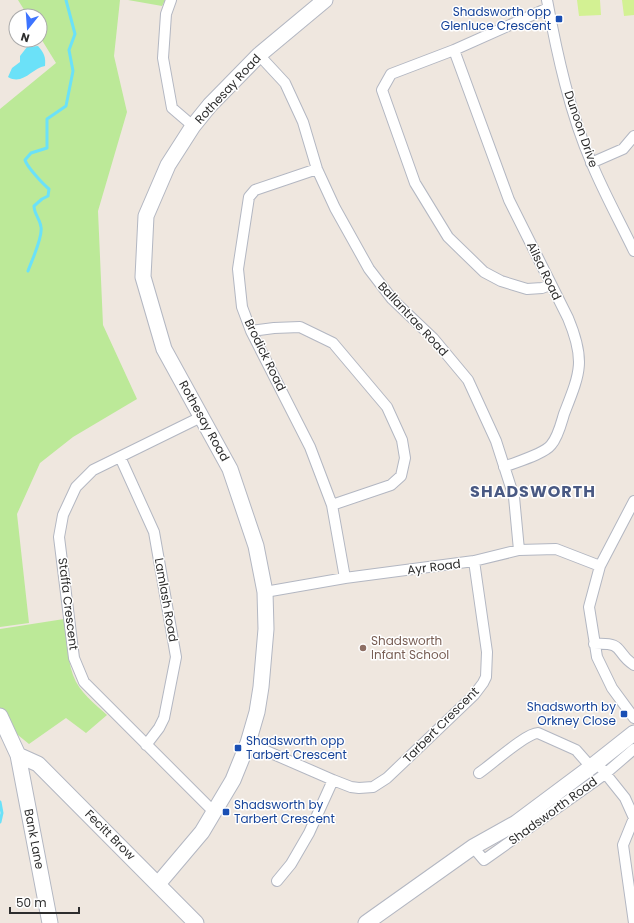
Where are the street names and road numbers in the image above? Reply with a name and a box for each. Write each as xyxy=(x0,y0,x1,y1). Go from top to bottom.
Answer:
street label: Rothesay Road xyxy=(191,50,265,127)
street label: Dunoon Drive xyxy=(560,88,603,170)
street label: Ailsa Road xyxy=(523,239,566,303)
street label: Ballantrae Road xyxy=(374,278,452,360)
street label: Brodick Road xyxy=(241,316,290,394)
street label: Rothesay Road xyxy=(175,377,234,464)
street label: Ayr Road xyxy=(406,555,462,578)
street label: Staffa Crescent xyxy=(54,557,83,651)
street label: Lamlash Road xyxy=(151,557,182,643)
street label: Tarbert Crescent xyxy=(399,683,482,766)
street label: Shadsworth Road xyxy=(505,773,600,849)
street label: Fecitt Brow xyxy=(81,806,139,864)
street label: Bank Lane xyxy=(20,807,49,870)

